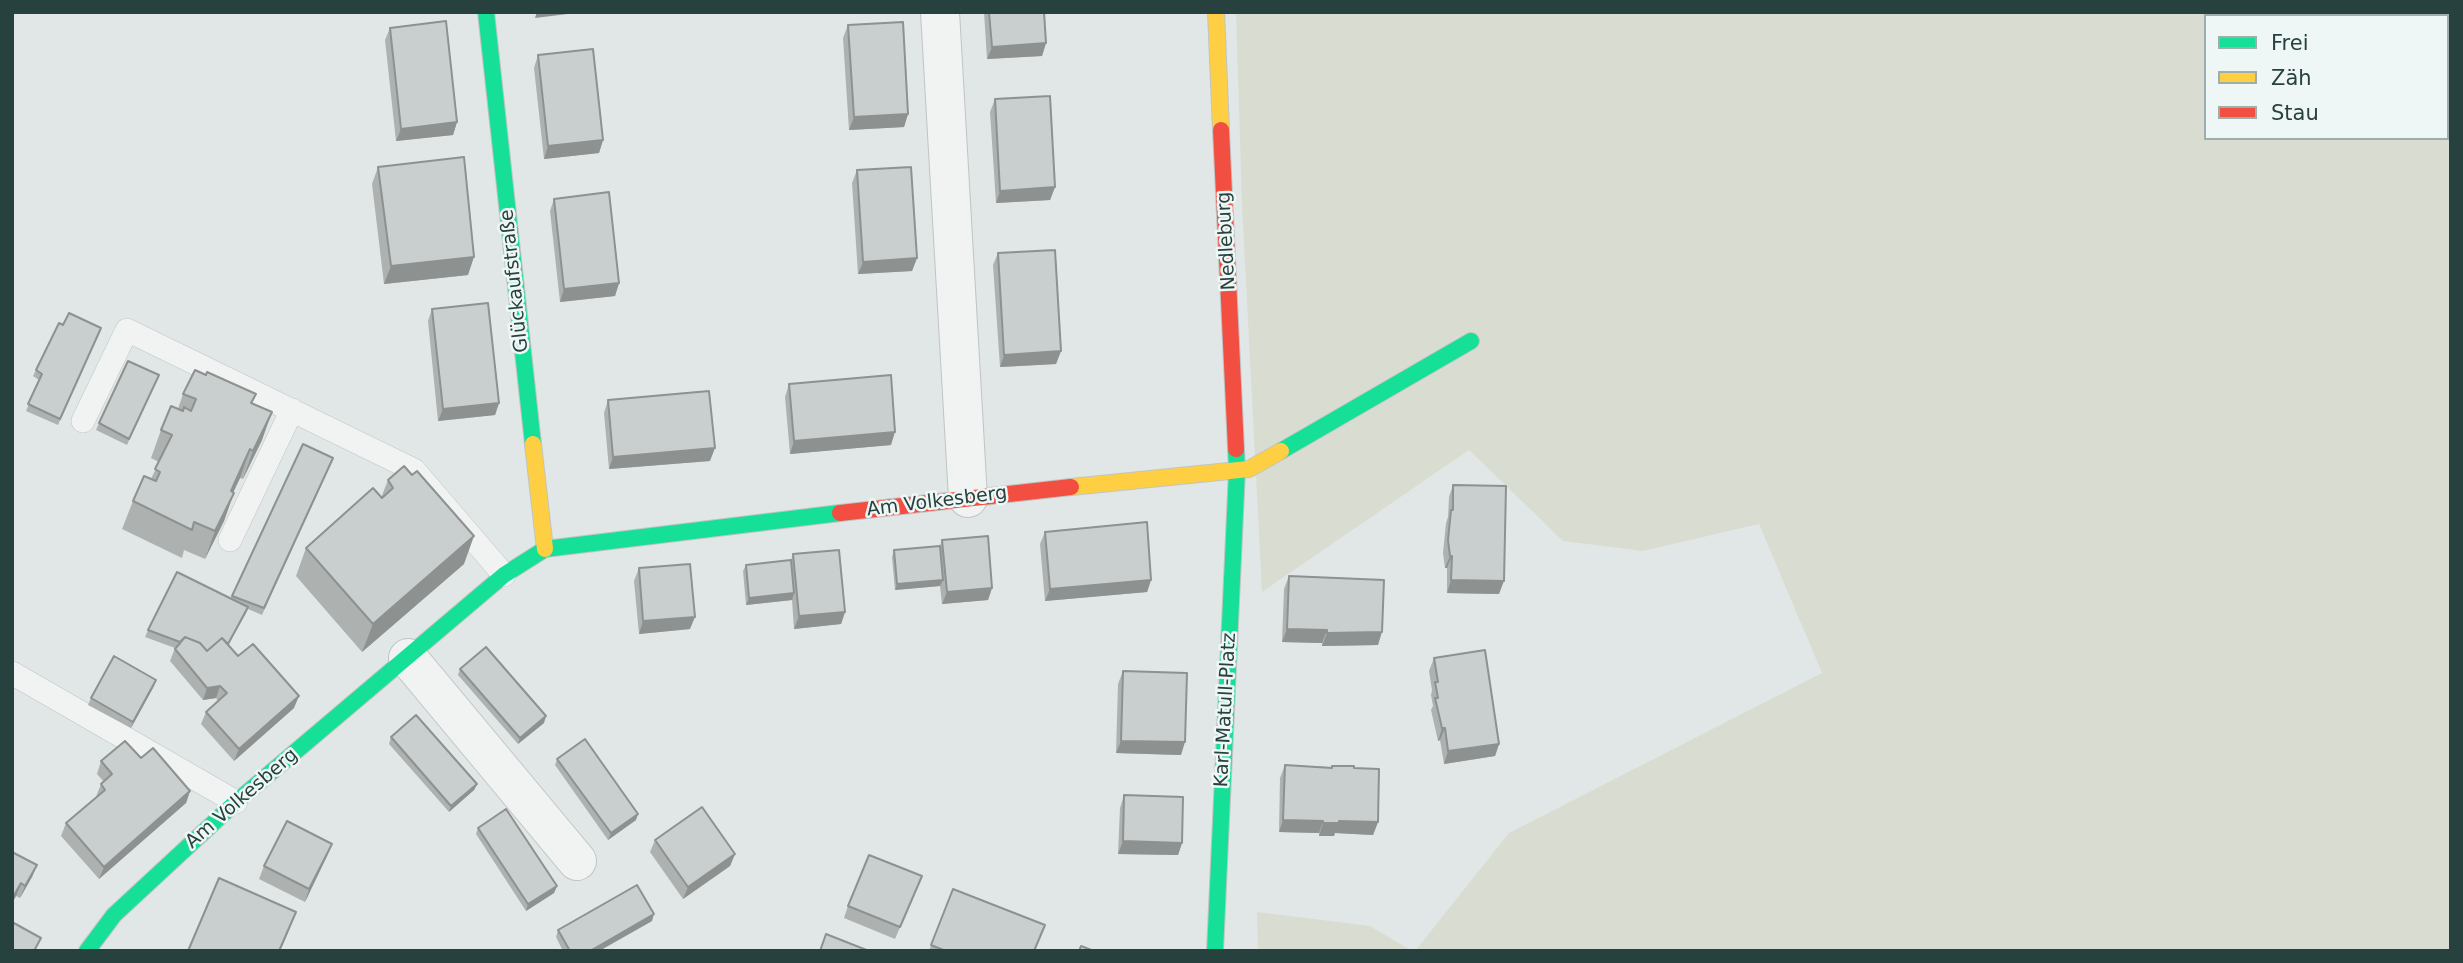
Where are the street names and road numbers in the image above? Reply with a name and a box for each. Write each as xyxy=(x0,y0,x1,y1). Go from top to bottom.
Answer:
street label: Nedleburg xyxy=(1213,191,1241,291)
street label: Glückaufstraße xyxy=(496,208,534,354)
street label: Am Volkesberg xyxy=(866,482,1008,522)
street label: Karl-Matull-Platz xyxy=(1211,632,1241,788)
street label: Am Volkesberg xyxy=(181,744,303,854)

